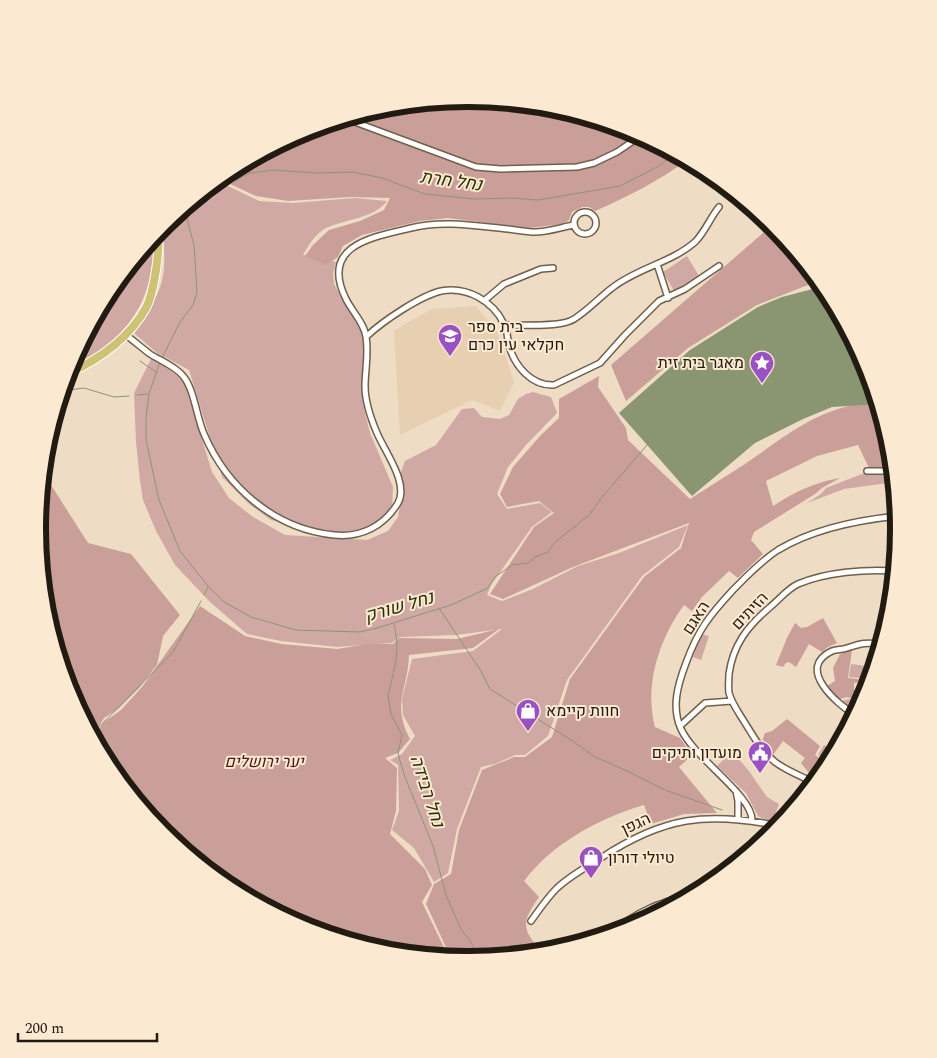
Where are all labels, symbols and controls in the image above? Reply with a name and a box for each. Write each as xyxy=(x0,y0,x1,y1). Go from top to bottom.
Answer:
water label: נחל חרת xyxy=(418,163,485,199)
place label: בית ספר חקלאי עין כרם xyxy=(468,315,564,357)
school or university icon: בית ספר חקלאי עין כרם xyxy=(437,323,463,357)
place icon: מאגר בית זית xyxy=(749,350,775,384)
place label: מאגר בית זית xyxy=(658,351,744,375)
water label: נחל שורק xyxy=(361,584,438,630)
street label: הזיתים xyxy=(726,586,774,636)
street label: האגם xyxy=(676,596,716,640)
shop icon: חוות קיימא xyxy=(515,698,541,732)
place label: חוות קיימא xyxy=(546,699,619,723)
public building icon: מועדון ותיקים xyxy=(747,740,773,774)
place label: מועדון ותיקים xyxy=(652,741,742,765)
park label: יער ירושלים xyxy=(224,750,305,774)
water label: נחל רבידה xyxy=(403,751,452,832)
street label: הגפן xyxy=(617,807,655,841)
shop icon: טיולי דורון xyxy=(578,845,604,879)
place label: טיולי דורון xyxy=(608,846,675,870)
scale bar xyxy=(18,1010,156,1042)
text: 200 m xyxy=(25,1017,64,1040)

